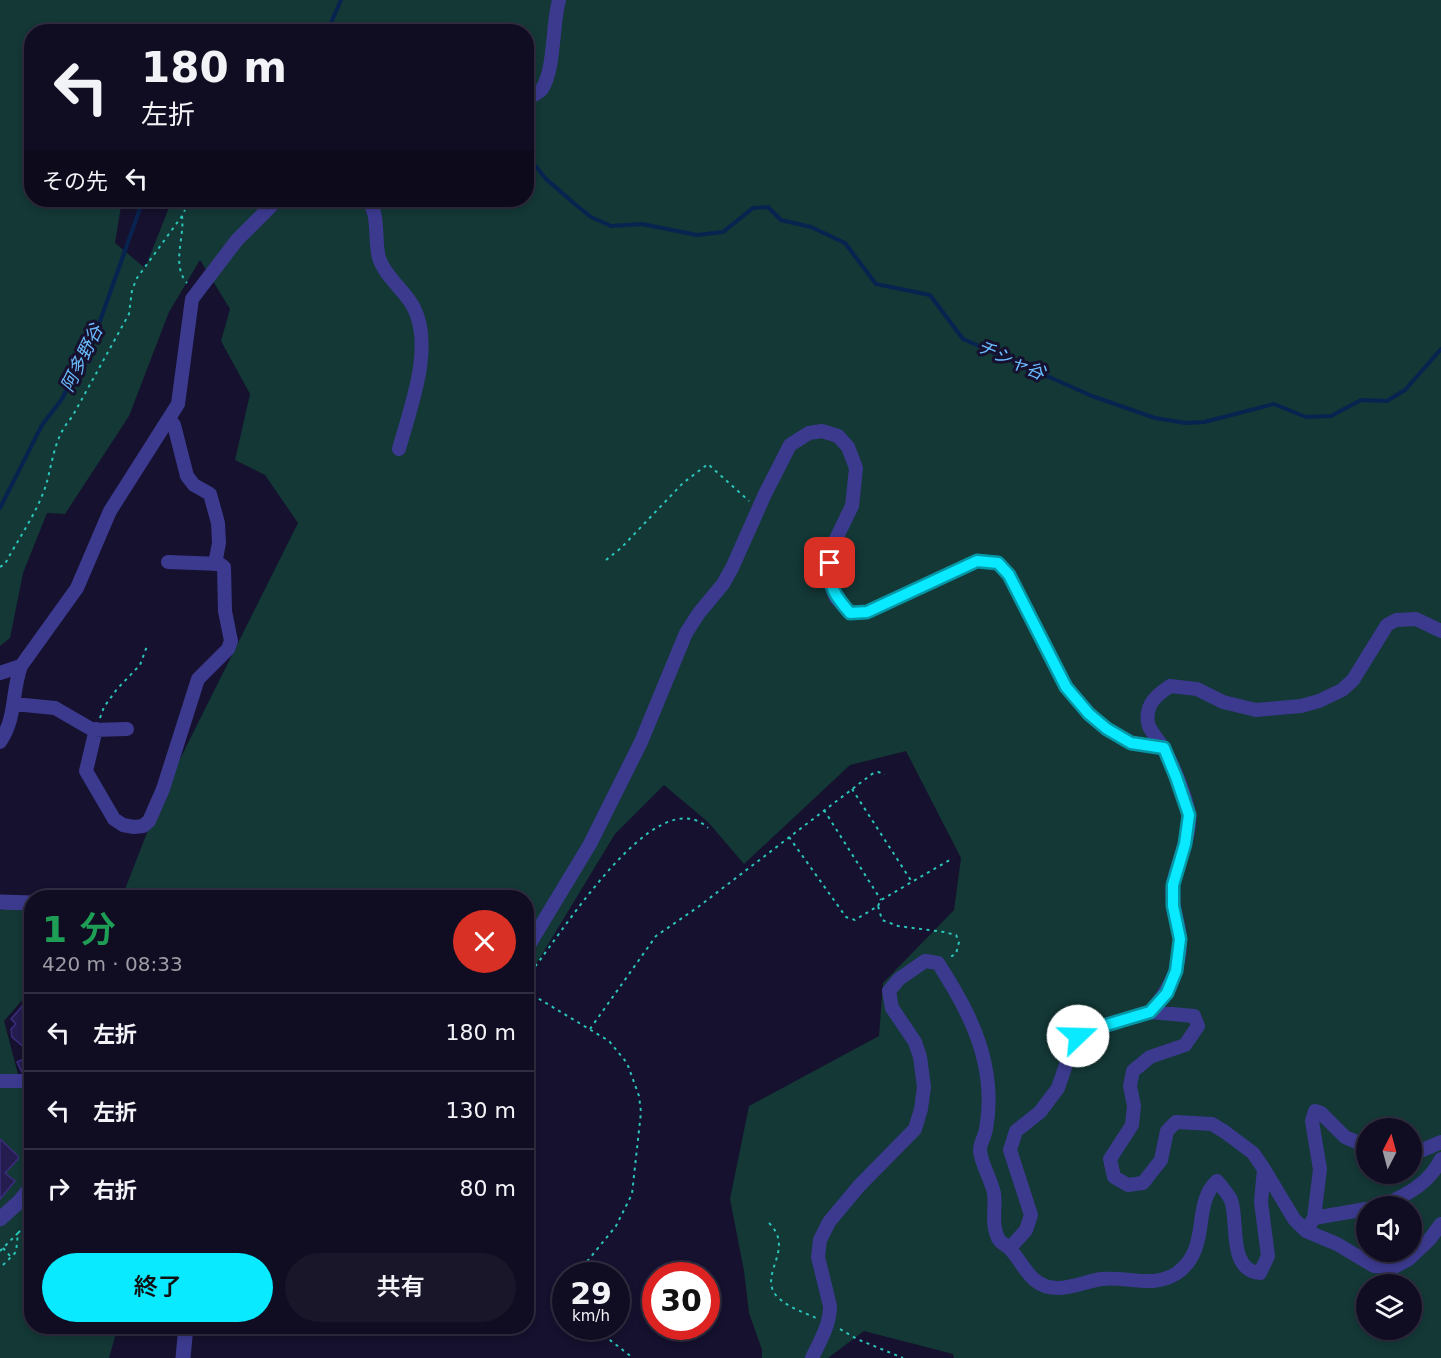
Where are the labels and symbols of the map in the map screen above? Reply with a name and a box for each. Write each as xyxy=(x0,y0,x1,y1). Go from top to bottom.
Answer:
water label: 阿多野谷 xyxy=(56,319,108,395)
water label: チシャ谷 xyxy=(974,335,1050,385)
pin xyxy=(804,537,855,588)
position arrow xyxy=(1046,1004,1110,1068)
north arrow xyxy=(1356,1118,1422,1184)
speed limit sign: 30 xyxy=(642,1262,720,1340)

